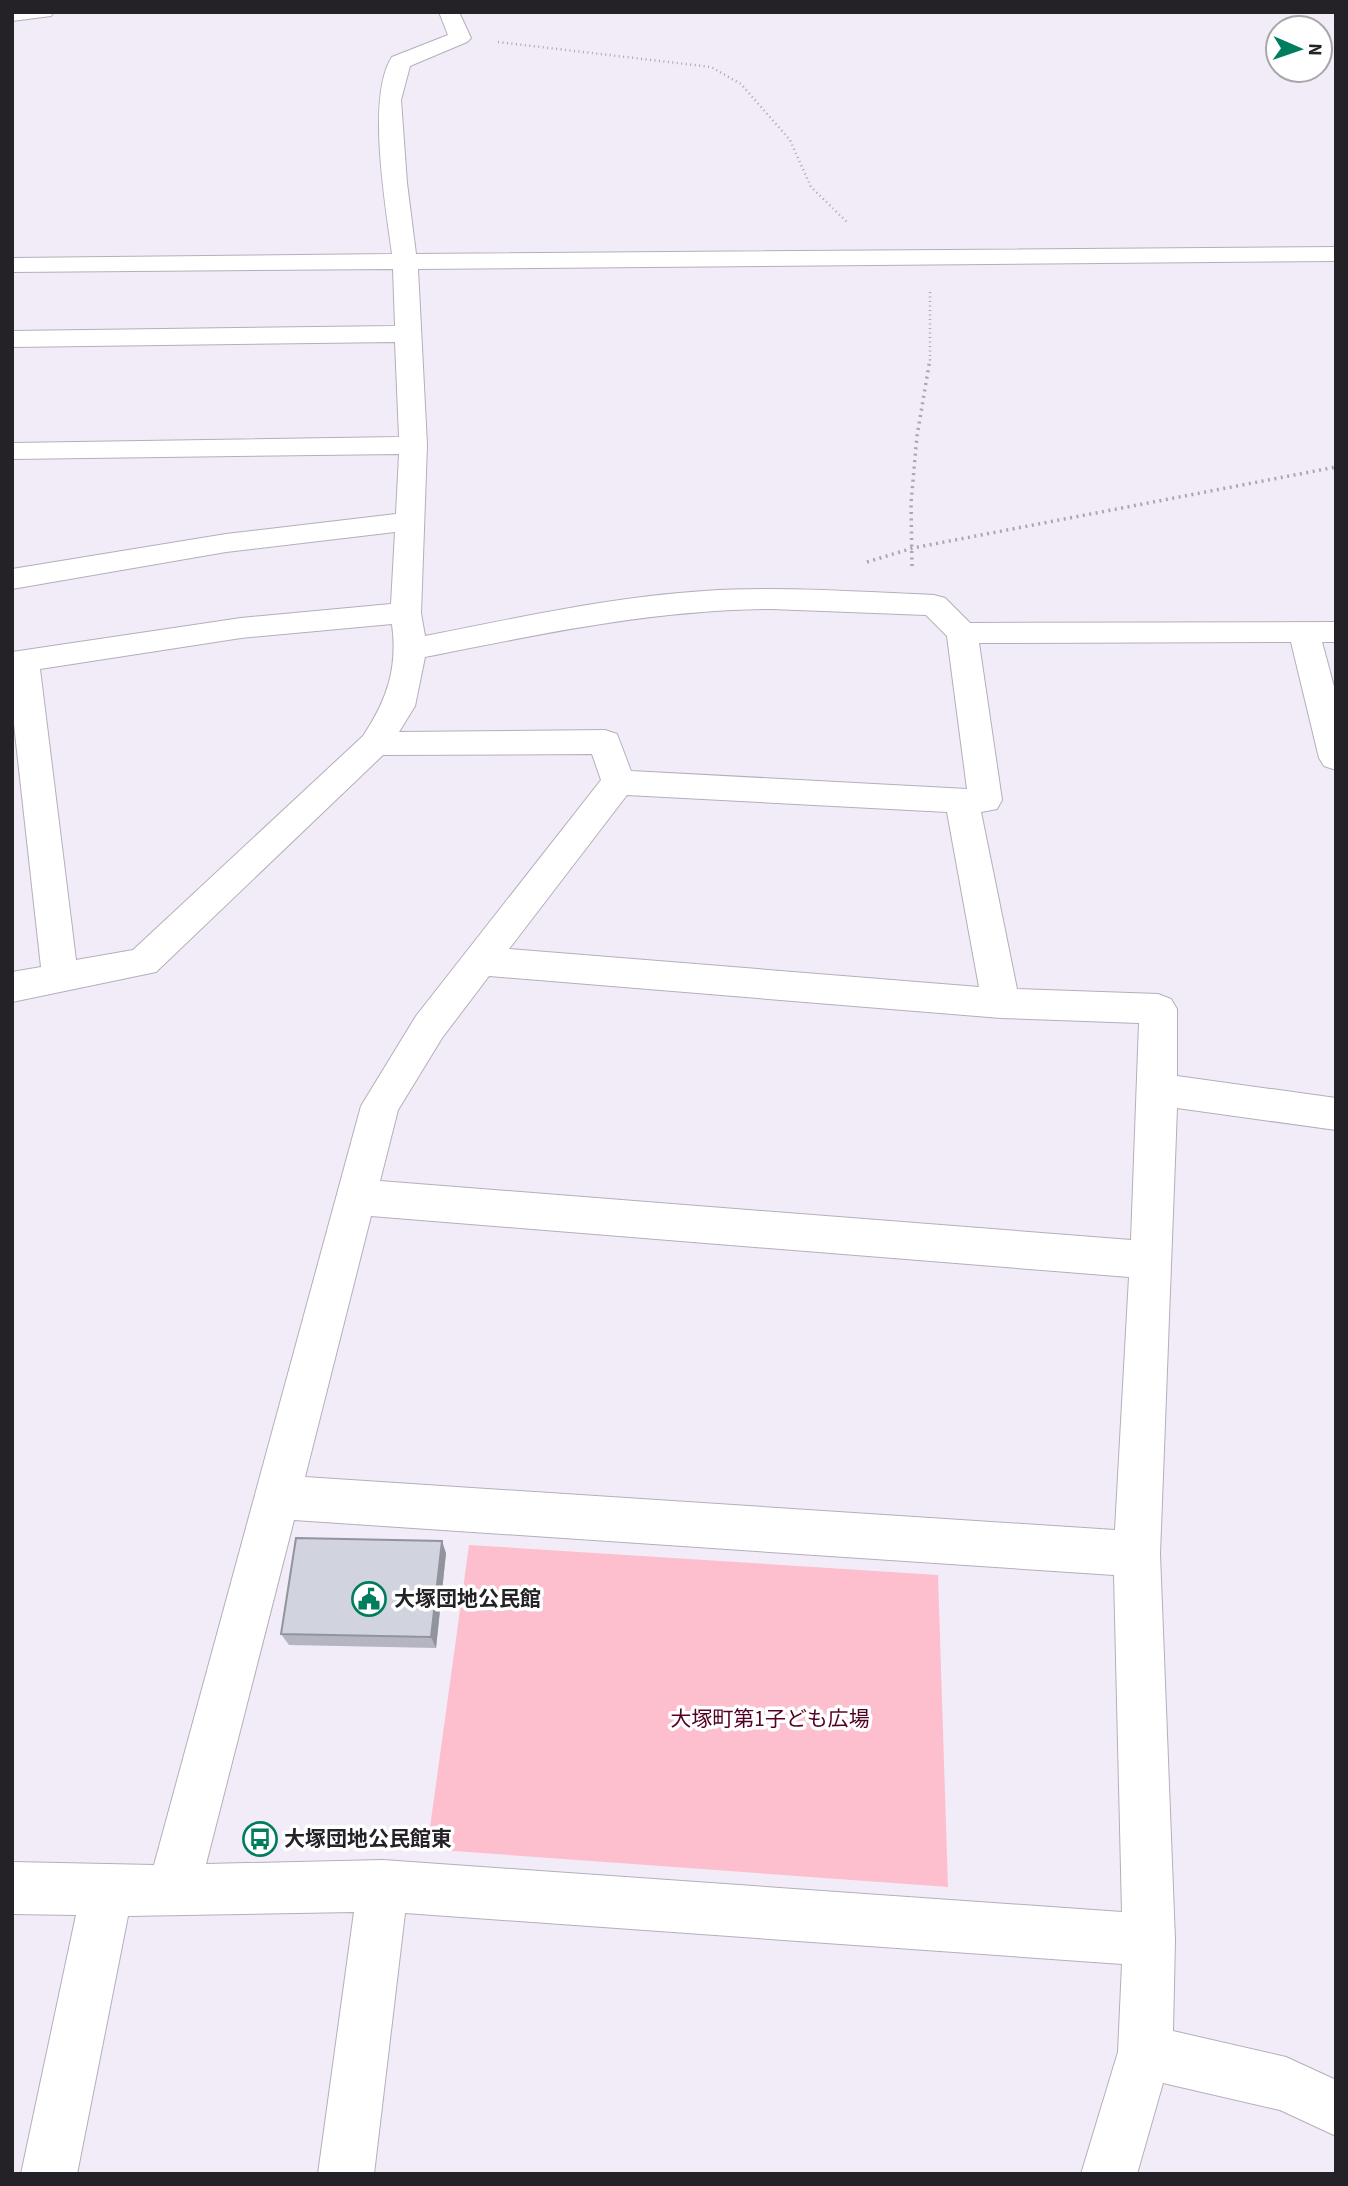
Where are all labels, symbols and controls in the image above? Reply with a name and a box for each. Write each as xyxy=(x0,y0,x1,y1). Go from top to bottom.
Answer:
north arrow xyxy=(1264,14,1334,84)
text: N xyxy=(1301,43,1328,56)
public building icon: 大塚団地公民館 xyxy=(350,1580,388,1618)
place label: 大塚団地公民館 xyxy=(394,1584,541,1614)
park label: 大塚町第1子ども広場 xyxy=(670,1704,870,1734)
bus stop icon: 大塚団地公民館東 xyxy=(241,1820,279,1858)
place label: 大塚団地公民館東 xyxy=(284,1824,452,1854)

